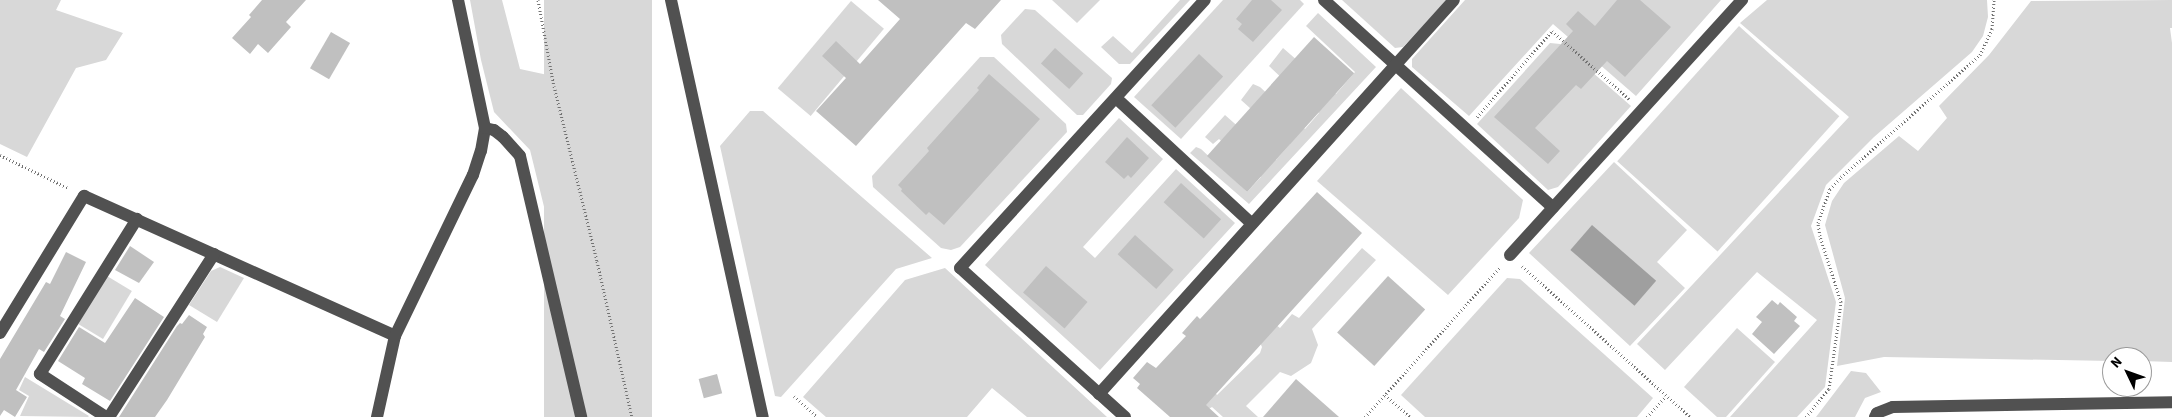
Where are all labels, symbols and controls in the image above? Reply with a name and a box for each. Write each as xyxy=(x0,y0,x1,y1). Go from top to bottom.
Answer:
north arrow xyxy=(2102,347,2152,397)
text: N xyxy=(2106,352,2127,373)

